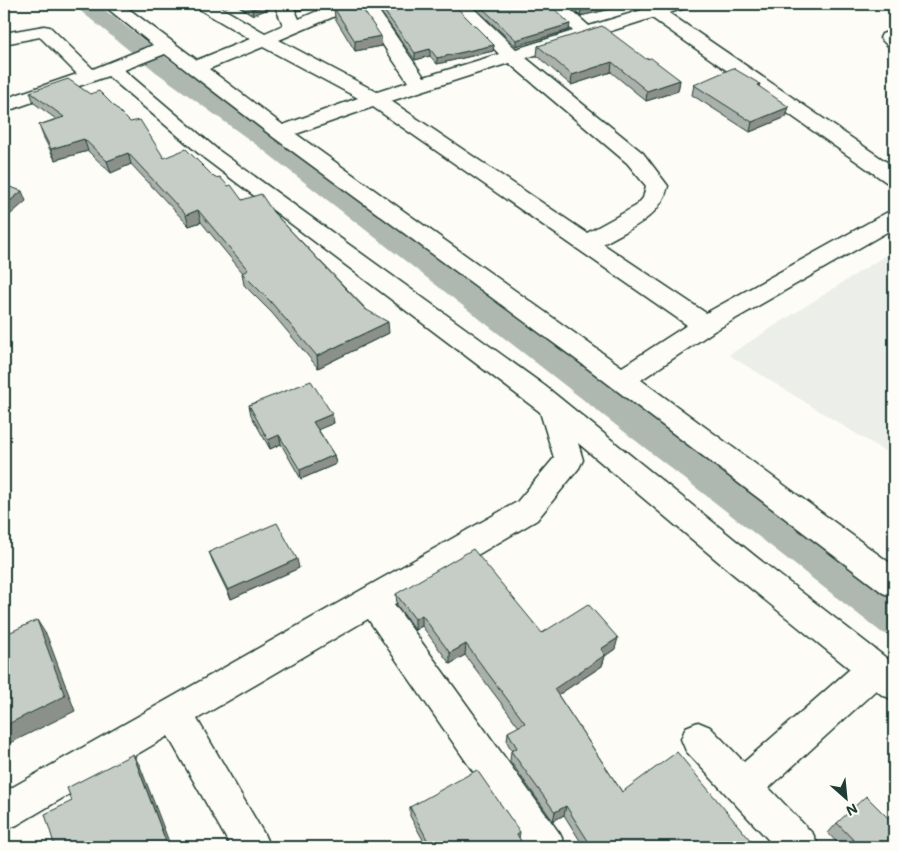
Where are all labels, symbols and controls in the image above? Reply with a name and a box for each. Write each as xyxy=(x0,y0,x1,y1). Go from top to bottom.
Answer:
north arrow xyxy=(820,774,870,824)
text: N xyxy=(843,799,861,821)

